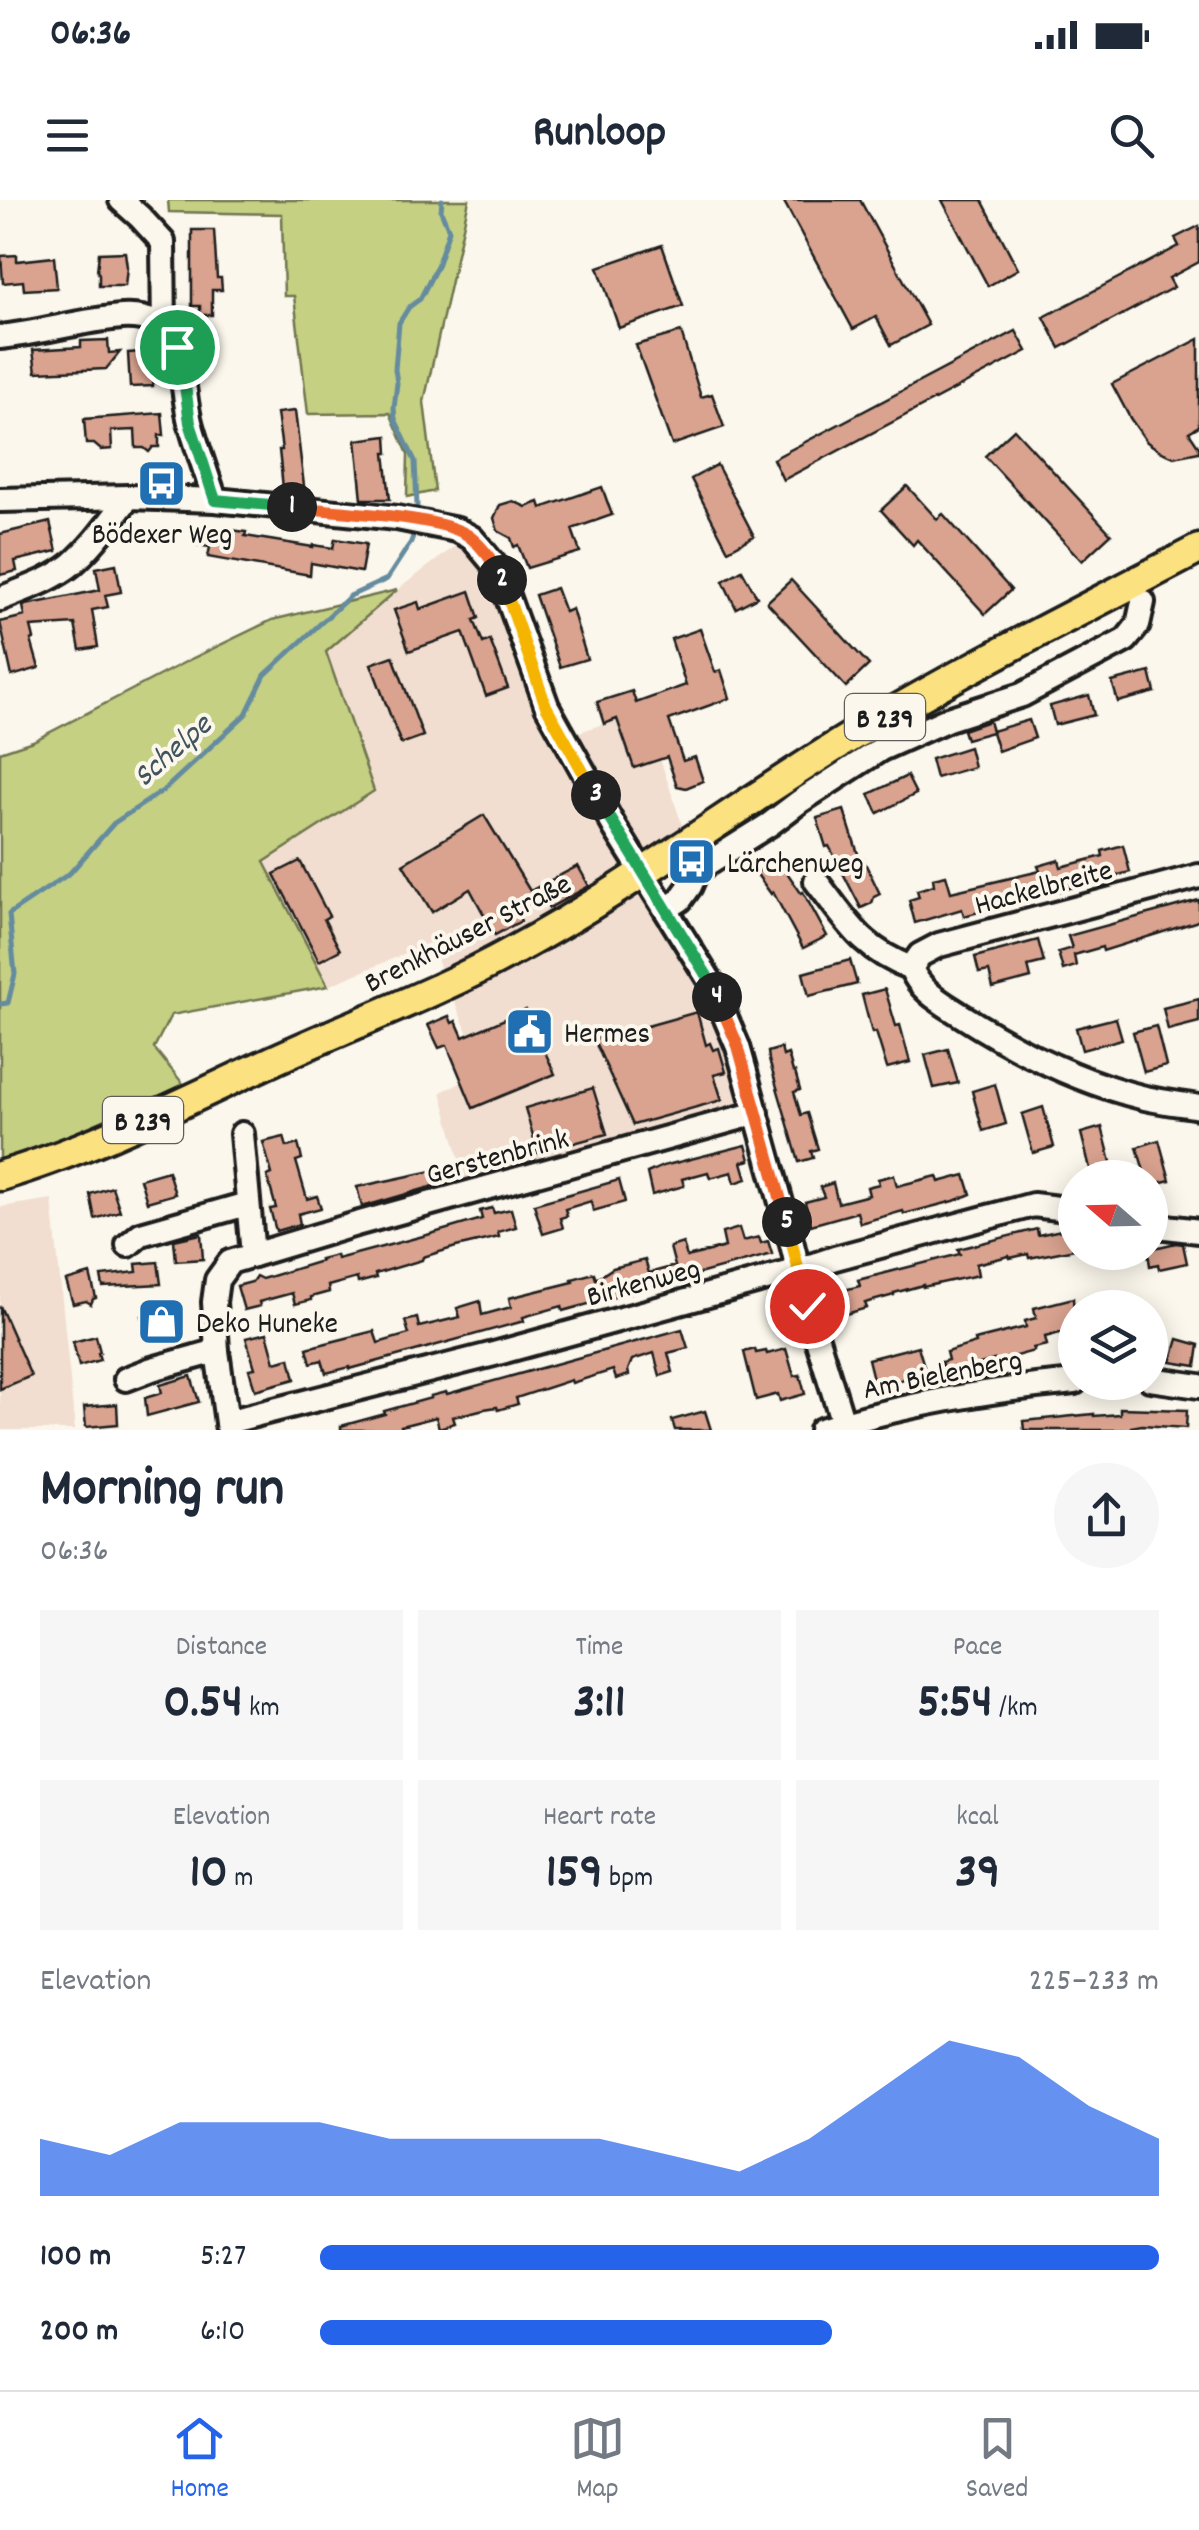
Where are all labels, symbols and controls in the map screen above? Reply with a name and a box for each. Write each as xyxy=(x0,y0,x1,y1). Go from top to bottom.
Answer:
text: 06:36 xyxy=(50,8,131,63)
text: Runloop xyxy=(533,103,666,167)
icon: menu xyxy=(40,108,95,163)
icon: search xyxy=(1104,108,1159,163)
pin xyxy=(135,305,220,390)
icon: arrive xyxy=(150,320,205,375)
bus stop icon: Bödexer Weg xyxy=(136,458,188,510)
pin: 1 xyxy=(267,482,317,532)
text: 1 xyxy=(289,487,295,527)
place label: Bödexer Weg xyxy=(92,516,232,559)
pin: 2 xyxy=(477,555,527,605)
text: 2 xyxy=(496,560,508,600)
road number: B 239 xyxy=(845,694,925,740)
water label: Schelpe xyxy=(124,704,226,800)
pin: 3 xyxy=(571,770,621,820)
text: 3 xyxy=(590,775,602,815)
bus stop icon: Lärchenweg xyxy=(666,836,718,888)
place label: Lärchenweg xyxy=(727,845,864,888)
street label: Hackelbreite xyxy=(970,851,1118,929)
street label: Brenkhäuser Straße xyxy=(358,865,580,1007)
pin: 4 xyxy=(692,972,742,1022)
text: 4 xyxy=(711,977,723,1017)
public building icon: Hermes xyxy=(503,1006,555,1058)
place label: Hermes xyxy=(564,1015,650,1058)
road number: B 239 xyxy=(103,1097,183,1143)
street label: Gerstenbrink xyxy=(422,1120,574,1199)
north arrow xyxy=(1058,1160,1168,1270)
map controls xyxy=(1058,1160,1168,1400)
pin: 5 xyxy=(762,1197,812,1247)
text: 5 xyxy=(781,1202,793,1242)
street label: Birkenweg xyxy=(583,1250,706,1321)
pin xyxy=(765,1264,850,1349)
icon: check xyxy=(780,1279,835,1334)
button: layers xyxy=(1058,1290,1168,1400)
shop icon: Deko Huneke xyxy=(135,1296,187,1348)
place label: Deko Huneke xyxy=(196,1305,338,1348)
street label: Am Bielenberg xyxy=(860,1341,1026,1414)
text: Morning run xyxy=(40,1453,284,1532)
button: share xyxy=(1054,1463,1159,1568)
text: 06:36 xyxy=(40,1530,108,1576)
text: Distance xyxy=(176,1629,267,1669)
text: Time xyxy=(576,1629,623,1669)
text: Pace xyxy=(953,1629,1002,1669)
text: 0.54 xyxy=(163,1669,243,1741)
text: 3:11 xyxy=(573,1669,626,1741)
text: 5:54 xyxy=(917,1669,993,1741)
text: km xyxy=(243,1690,280,1730)
text: /km xyxy=(993,1690,1038,1730)
text: Elevation xyxy=(173,1799,270,1839)
text: Heart rate xyxy=(543,1799,656,1839)
text: kcal xyxy=(956,1799,999,1839)
text: 10 xyxy=(190,1839,228,1911)
text: 159 xyxy=(546,1839,603,1911)
text: 39 xyxy=(955,1839,1000,1911)
text: m xyxy=(228,1860,253,1900)
text: bpm xyxy=(603,1860,653,1900)
text: Elevation xyxy=(40,1960,151,2006)
text: 225–233 m xyxy=(1029,1960,1159,2006)
text: 100 m xyxy=(40,2235,111,2281)
text: 5:27 xyxy=(200,2235,246,2281)
text: 200 m xyxy=(40,2310,118,2356)
text: 6:10 xyxy=(200,2310,245,2356)
tab: Home xyxy=(171,2411,229,2511)
tab: Map xyxy=(570,2411,625,2511)
tab: Saved xyxy=(966,2411,1028,2511)

